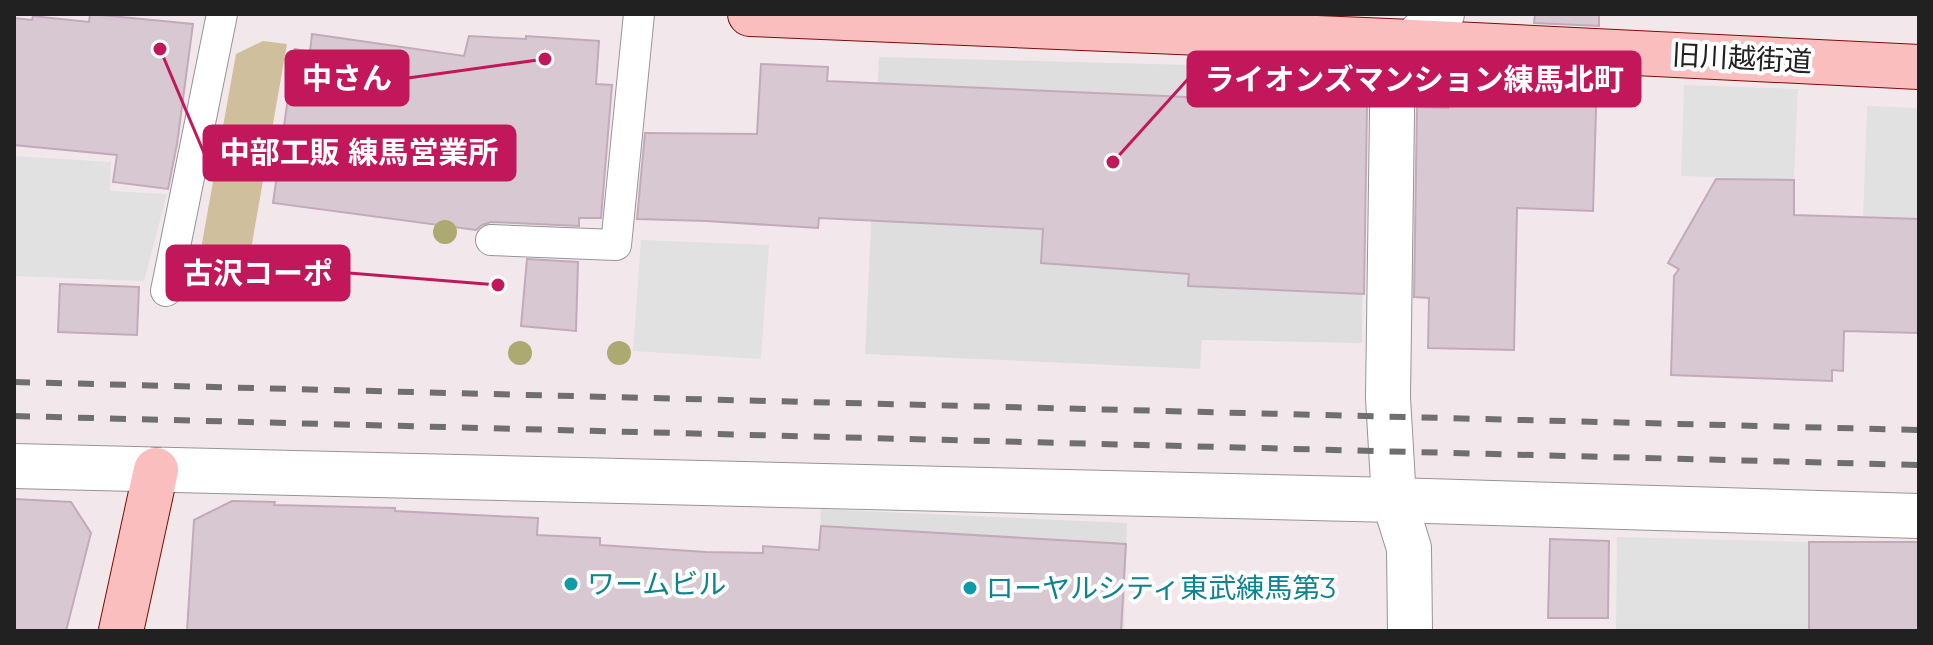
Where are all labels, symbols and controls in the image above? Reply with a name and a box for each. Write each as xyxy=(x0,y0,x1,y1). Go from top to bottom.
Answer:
street label: 旧川越街道 xyxy=(1671,37,1813,79)
callout: 中さん xyxy=(286,51,408,105)
callout: ライオンズマンション練馬北町 xyxy=(1188,52,1640,106)
text: 中さん xyxy=(302,60,392,97)
text: ライオンズマンション練馬北町 xyxy=(1204,61,1624,98)
callout: 中部工販 練馬営業所 xyxy=(204,126,515,180)
text: 中部工販 練馬営業所 xyxy=(220,134,498,171)
callout: 古沢コーポ xyxy=(167,246,349,300)
text: 古沢コーポ xyxy=(183,255,333,292)
place label: ワームビル xyxy=(587,567,726,601)
place label: ローヤルシティ東武練馬第3 xyxy=(986,571,1336,605)
marker: ワームビル xyxy=(562,575,580,593)
marker: ローヤルシティ東武練馬第3 xyxy=(961,579,979,597)

